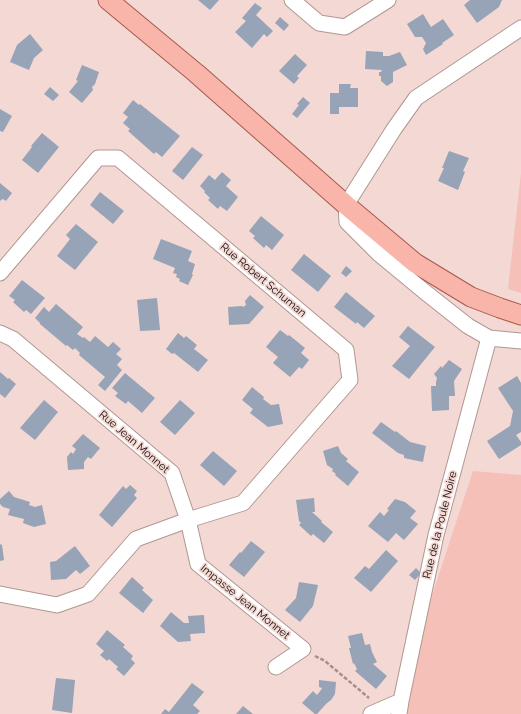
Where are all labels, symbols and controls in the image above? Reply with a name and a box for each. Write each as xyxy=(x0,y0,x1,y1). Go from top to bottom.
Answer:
street label: Rue Robert Schuman xyxy=(217,240,309,320)
street label: Rue Jean Monnet xyxy=(96,408,172,476)
street label: Rue de la Poule Noire xyxy=(420,470,460,580)
street label: Impasse Jean Monnet xyxy=(198,562,292,642)

